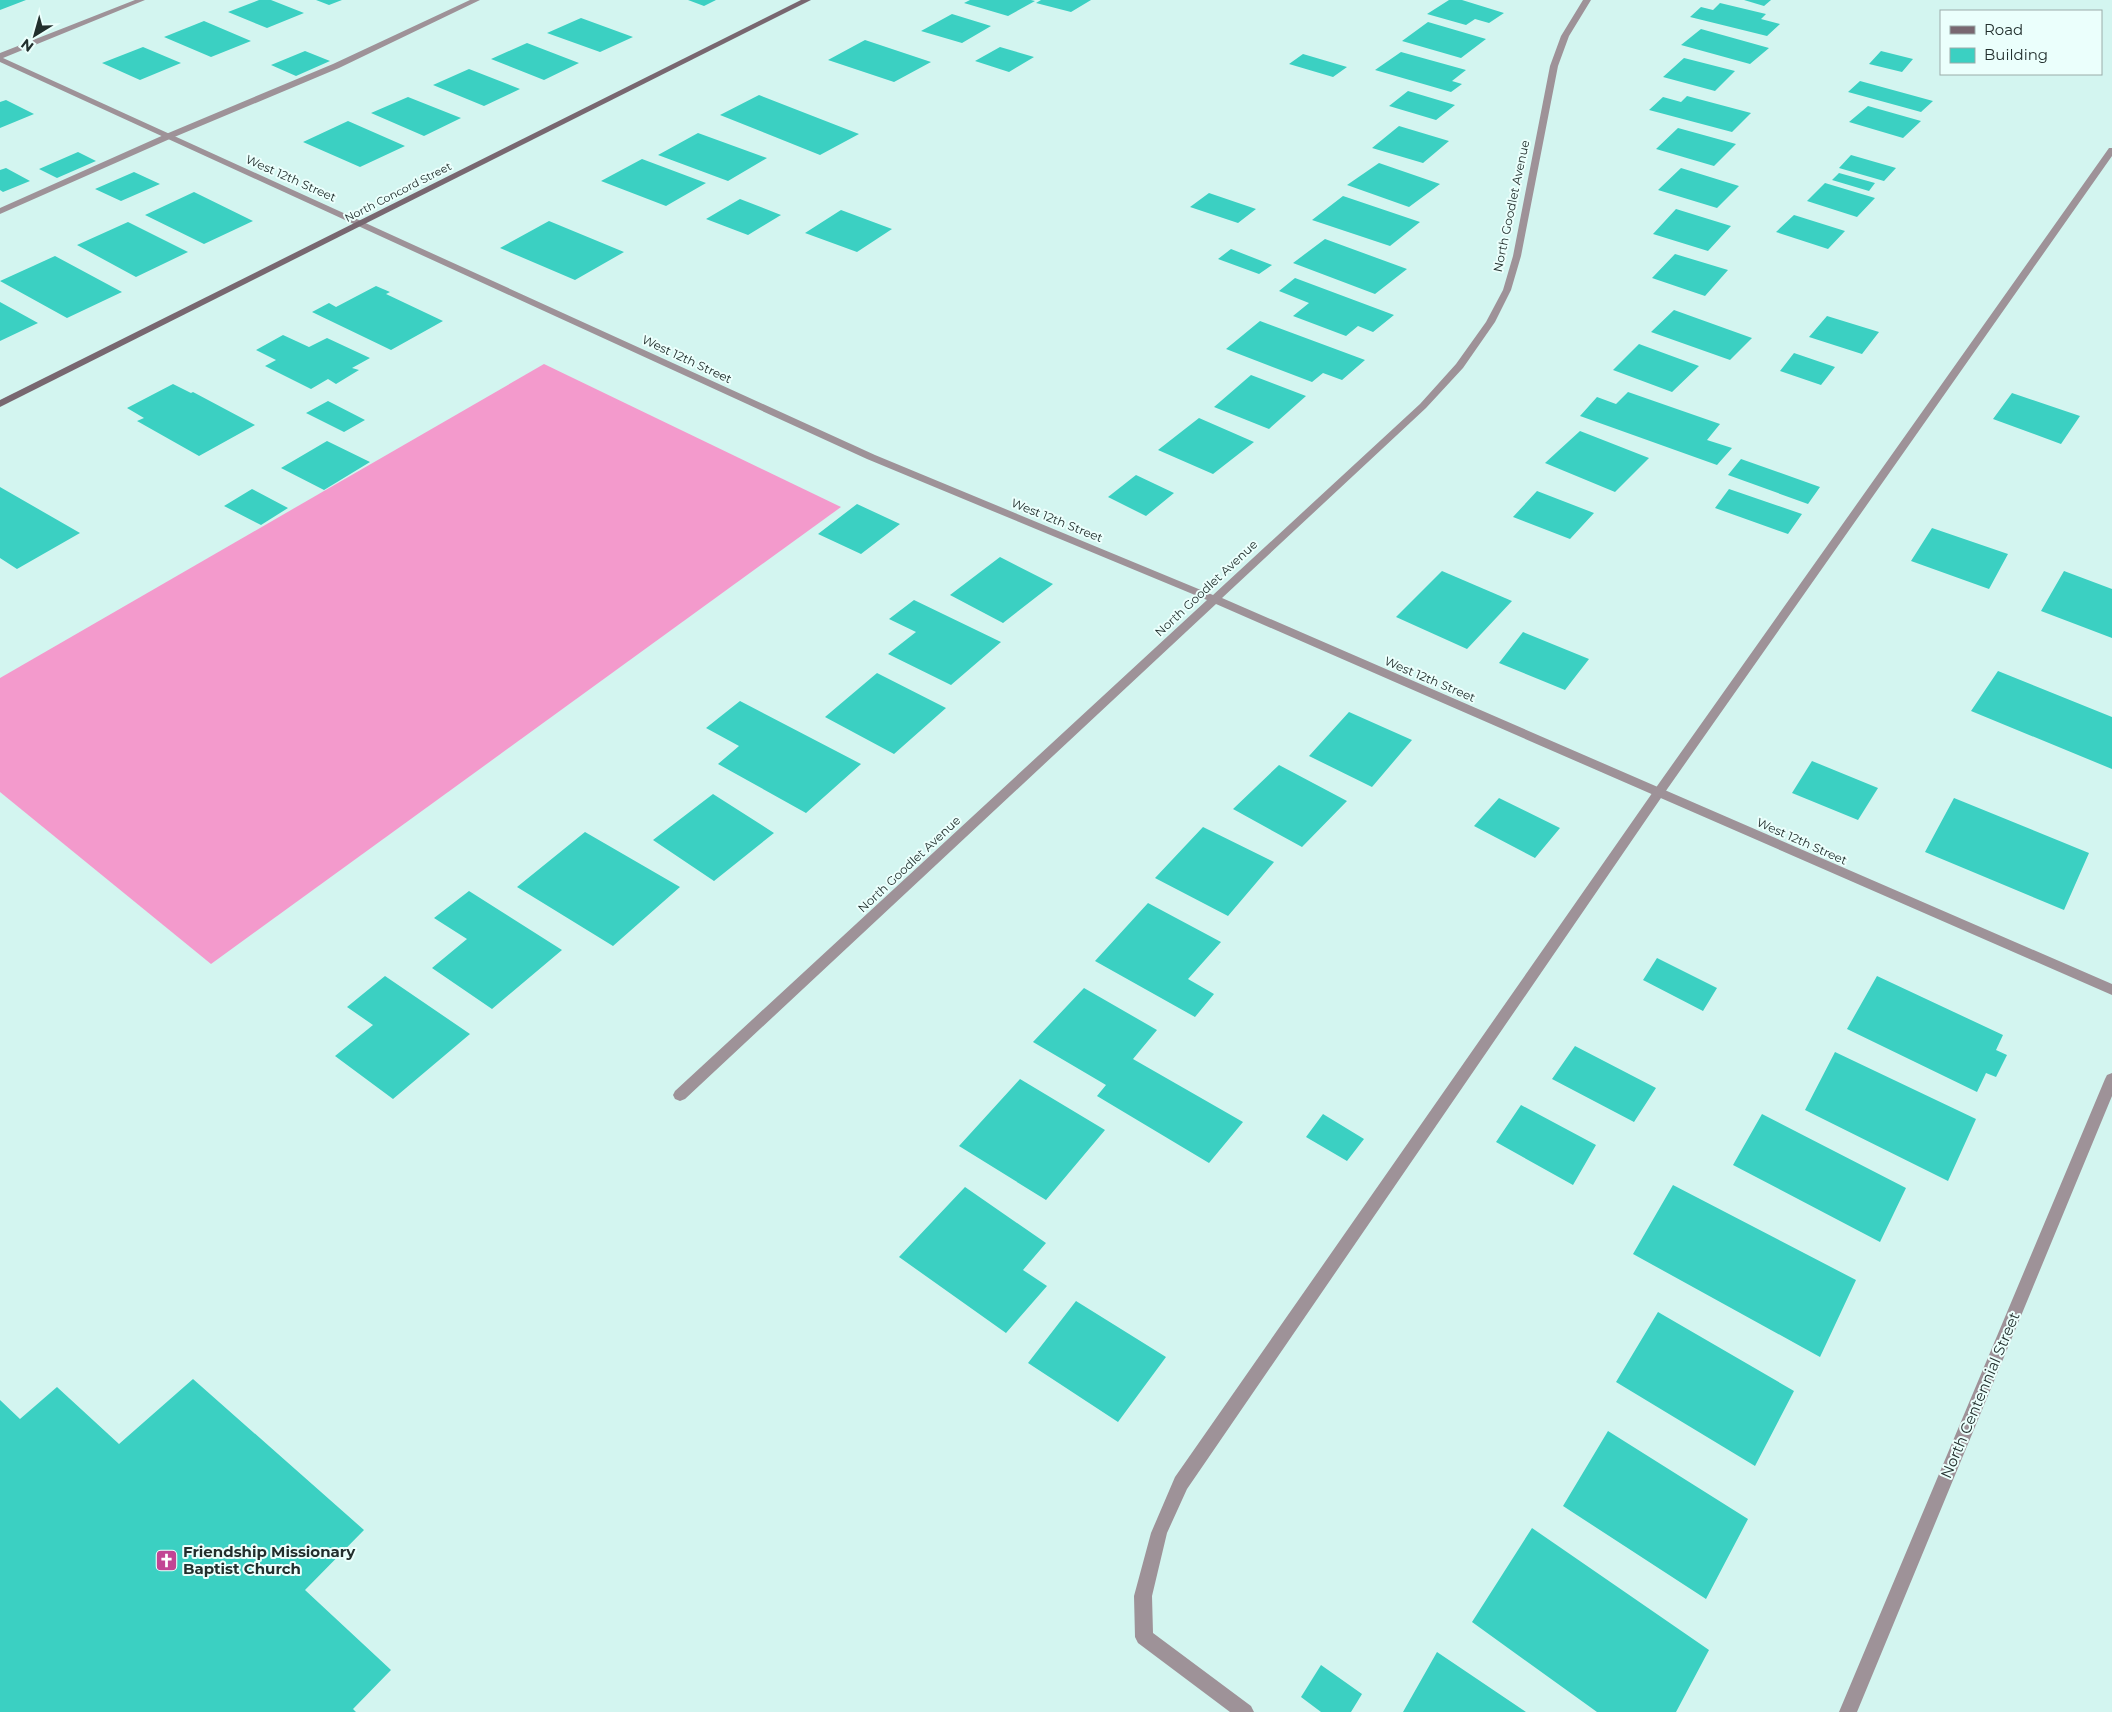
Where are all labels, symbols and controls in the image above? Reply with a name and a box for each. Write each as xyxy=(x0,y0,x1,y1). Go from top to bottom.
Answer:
north arrow xyxy=(10,10,60,60)
legend xyxy=(1940,10,2102,75)
text: Road xyxy=(1984,20,2023,39)
text: N xyxy=(17,35,37,56)
text: Building xyxy=(1984,45,2048,64)
street label: North Goodlet Avenue xyxy=(1490,139,1532,273)
street label: West 12th Street xyxy=(243,151,339,205)
street label: North Concord Street xyxy=(342,159,454,225)
street label: West 12th Street xyxy=(640,332,734,386)
street label: West 12th Street xyxy=(1009,495,1105,545)
street label: North Goodlet Avenue xyxy=(1152,537,1260,639)
street label: West 12th Street xyxy=(1382,653,1478,705)
street label: North Goodlet Avenue xyxy=(855,813,963,915)
street label: West 12th Street xyxy=(1754,814,1850,868)
street label: North Centennial Street xyxy=(1936,1309,2024,1481)
place label: Friendship Missionary Baptist Church xyxy=(183,1542,356,1578)
church icon: Friendship Missionary Baptist Church xyxy=(155,1548,179,1572)

